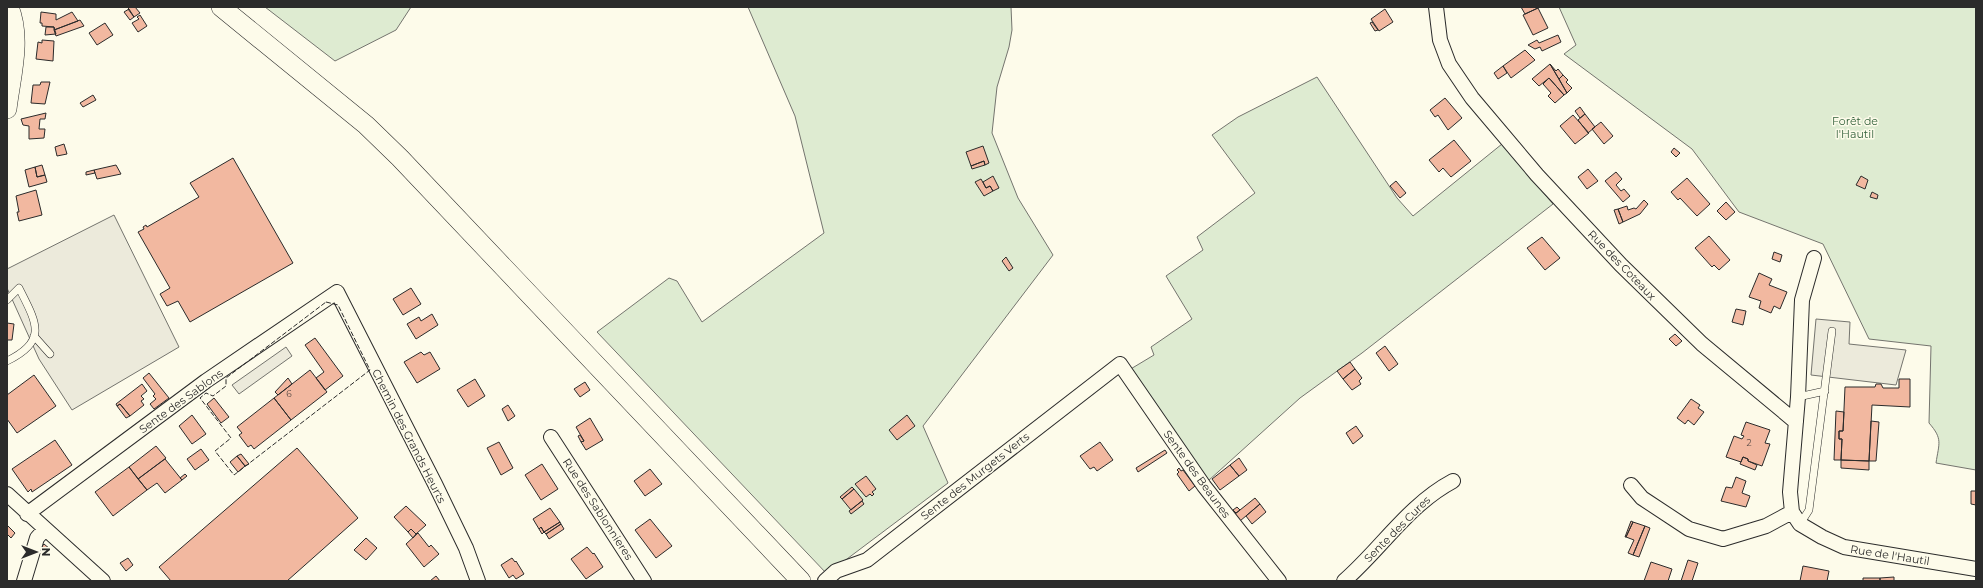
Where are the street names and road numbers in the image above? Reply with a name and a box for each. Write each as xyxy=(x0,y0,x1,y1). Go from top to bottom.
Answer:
street label: Rue des Coteaux xyxy=(1585,227,1659,303)
street label: Sente des Sablons xyxy=(136,365,226,436)
street label: Chemin des Grands Heurts xyxy=(369,367,449,506)
street label: Sente des Beaunes xyxy=(1160,427,1234,521)
street label: Sente des Murgets Verts xyxy=(918,429,1033,523)
street label: Rue des Sablonnieres xyxy=(560,455,636,563)
street label: Sente des Cures xyxy=(1361,492,1434,565)
street label: Rue de l'Hautil xyxy=(1849,542,1931,568)

